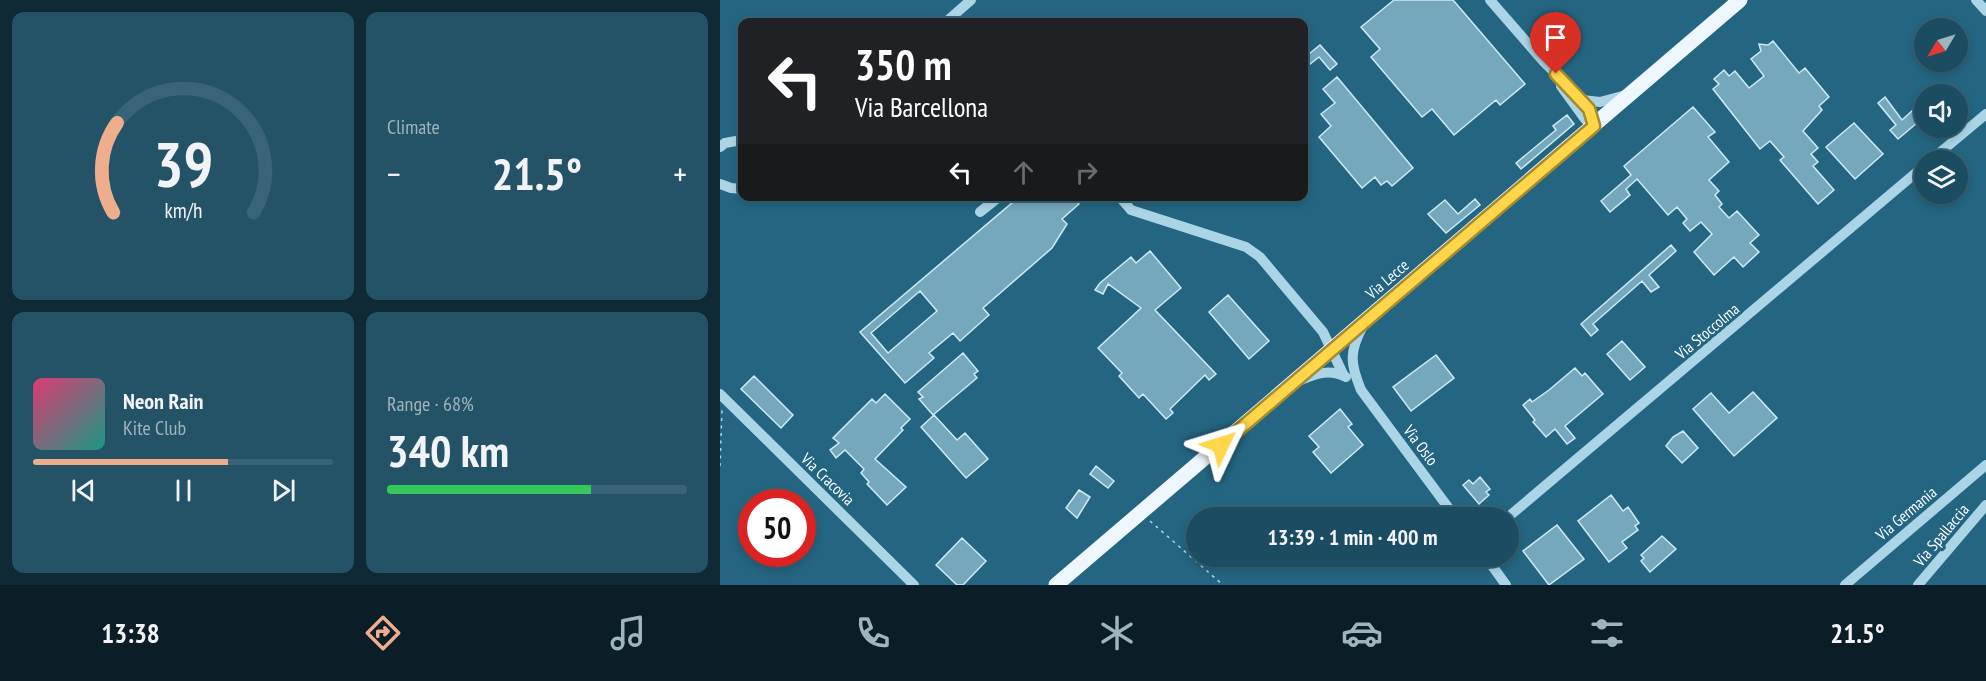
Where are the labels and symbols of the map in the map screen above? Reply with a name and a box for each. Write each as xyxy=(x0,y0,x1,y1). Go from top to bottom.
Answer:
pin xyxy=(1530,12,1581,74)
north arrow xyxy=(1914,18,1968,72)
street label: Via Lecce xyxy=(1361,255,1413,304)
street label: Via Stoccolma xyxy=(1670,299,1743,364)
position arrow xyxy=(1189,413,1253,477)
street label: Via Oslo xyxy=(1399,420,1443,469)
street label: Via Cracovia xyxy=(796,448,859,509)
street label: Via Germania xyxy=(1871,482,1940,545)
speed limit sign: 50 xyxy=(738,489,816,567)
street label: Via Spallaccia xyxy=(1908,500,1973,571)

